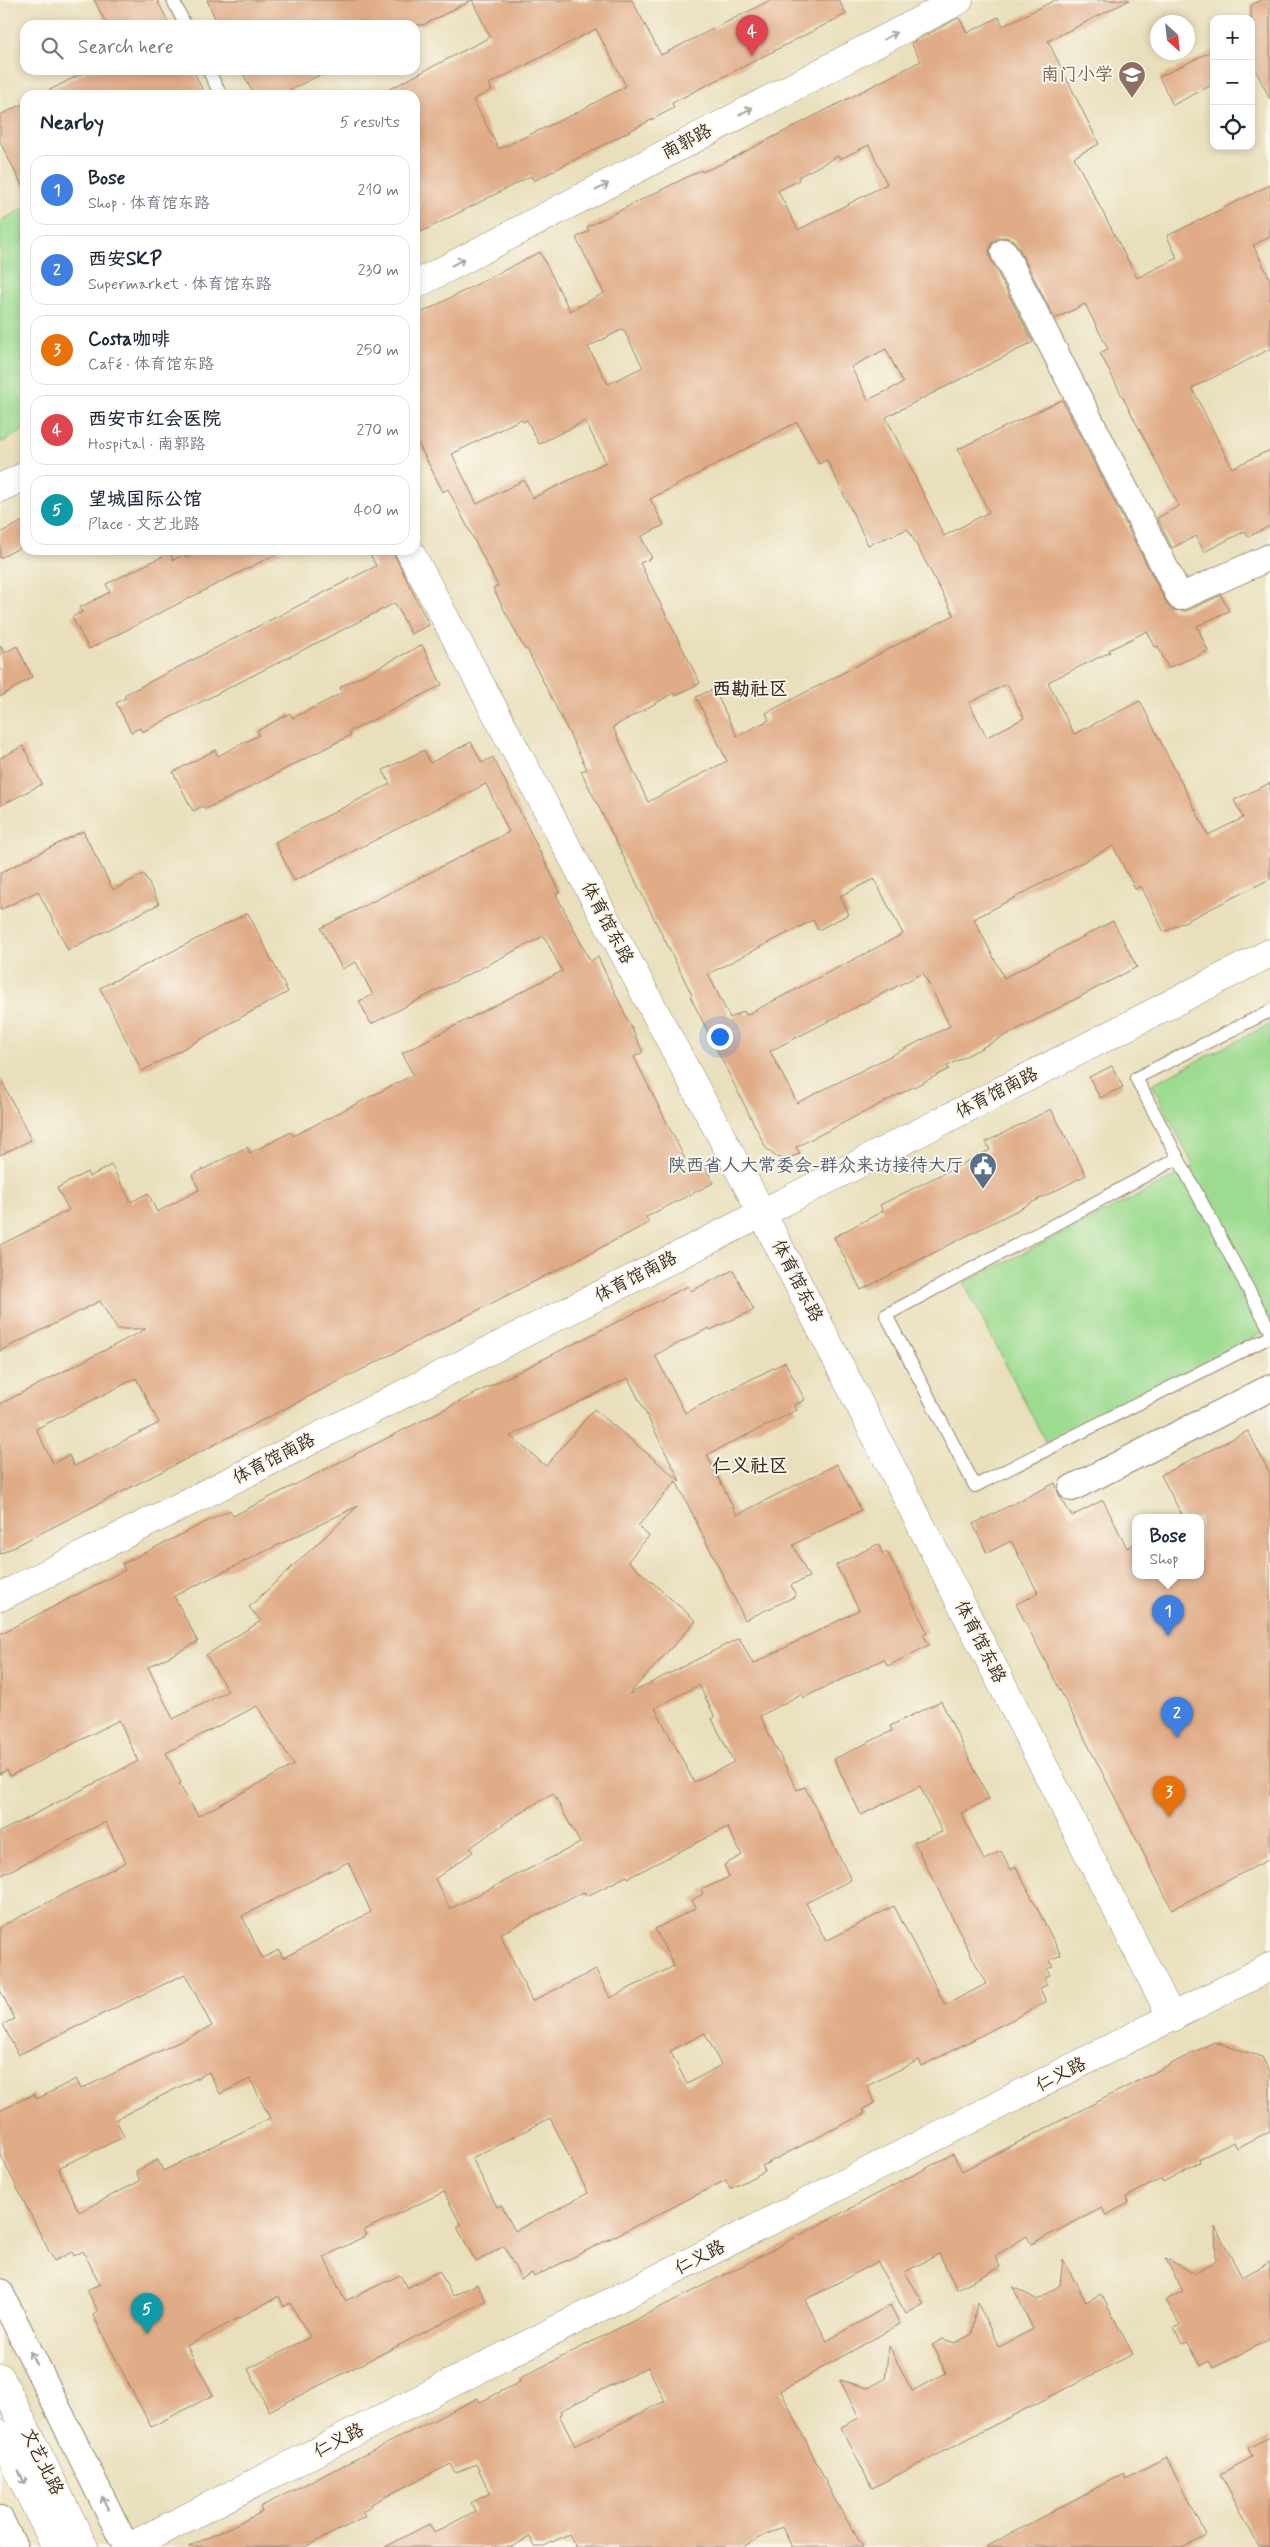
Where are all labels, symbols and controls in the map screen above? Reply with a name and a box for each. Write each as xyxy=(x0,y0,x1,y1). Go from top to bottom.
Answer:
pin: 4 xyxy=(736,15,768,56)
north arrow xyxy=(1150,15,1195,60)
map controls xyxy=(1210,15,1255,150)
button: + xyxy=(1210,15,1255,60)
search box xyxy=(20,20,420,75)
one-way arrow xyxy=(882,31,897,40)
icon: search xyxy=(38,34,66,62)
text: Search here xyxy=(78,35,174,60)
school or university icon: 南门小学 xyxy=(1117,60,1147,99)
button: − xyxy=(1210,60,1255,105)
place label: 南门小学 xyxy=(1041,63,1113,87)
button: locate xyxy=(1210,105,1255,150)
one-way arrow xyxy=(738,106,753,116)
text: Nearby xyxy=(40,109,104,137)
text: 5 results xyxy=(340,112,400,133)
street label: 南郭路 xyxy=(658,119,716,165)
text: Bose xyxy=(88,166,125,191)
text: 1 xyxy=(53,180,61,201)
text: 210 m xyxy=(358,180,399,201)
one-way arrow xyxy=(594,182,609,191)
text: Shop · 体育馆东路 xyxy=(88,193,210,214)
text: 西安SKP xyxy=(88,247,162,272)
one-way arrow xyxy=(450,257,465,266)
text: 2 xyxy=(53,260,61,281)
text: 230 m xyxy=(358,260,399,281)
text: Supermarket · 体育馆东路 xyxy=(88,274,272,295)
text: Costa咖啡 xyxy=(88,327,170,352)
text: 3 xyxy=(53,340,61,361)
text: 250 m xyxy=(356,340,399,361)
text: Café · 体育馆东路 xyxy=(88,354,214,375)
text: 西安市红会医院 xyxy=(88,407,221,432)
text: 4 xyxy=(52,420,62,441)
text: 270 m xyxy=(356,420,399,441)
text: Hospital · 南郭路 xyxy=(88,434,205,455)
text: 望城国际公馆 xyxy=(88,487,202,512)
text: 5 xyxy=(52,500,62,521)
text: 400 m xyxy=(354,500,399,521)
text: Place · 文艺北路 xyxy=(88,514,200,535)
district label: 西勘社区 xyxy=(712,677,788,702)
street label: 体育馆东路 xyxy=(575,878,639,968)
your location xyxy=(707,1024,733,1050)
street label: 体育馆南路 xyxy=(951,1062,1043,1124)
public building icon: 陕西省人大常委会-群众来访接待大厅 xyxy=(968,1151,998,1190)
place label: 陕西省人大常委会-群众来访接待大厅 xyxy=(668,1154,964,1178)
street label: 体育馆东路 xyxy=(766,1235,828,1327)
street label: 体育馆南路 xyxy=(590,1246,682,1308)
street label: 体育馆南路 xyxy=(228,1428,320,1490)
district label: 仁义社区 xyxy=(712,1454,788,1479)
popup xyxy=(1132,1514,1204,1579)
text: Bose xyxy=(1149,1524,1187,1549)
text: Shop xyxy=(1149,1549,1179,1570)
pin: 1 xyxy=(1152,1595,1184,1636)
street label: 体育馆东路 xyxy=(949,1596,1011,1688)
pin: 2 xyxy=(1161,1697,1193,1738)
pin: 3 xyxy=(1153,1776,1185,1817)
street label: 仁义路 xyxy=(1031,2052,1091,2098)
street label: 仁义路 xyxy=(670,2235,730,2281)
pin: 5 xyxy=(131,2293,163,2334)
one-way arrow xyxy=(27,2351,37,2366)
street label: 仁义路 xyxy=(309,2418,369,2464)
street label: 文艺北路 xyxy=(15,2424,69,2500)
one-way arrow xyxy=(17,2470,27,2485)
one-way arrow xyxy=(100,2496,109,2511)

